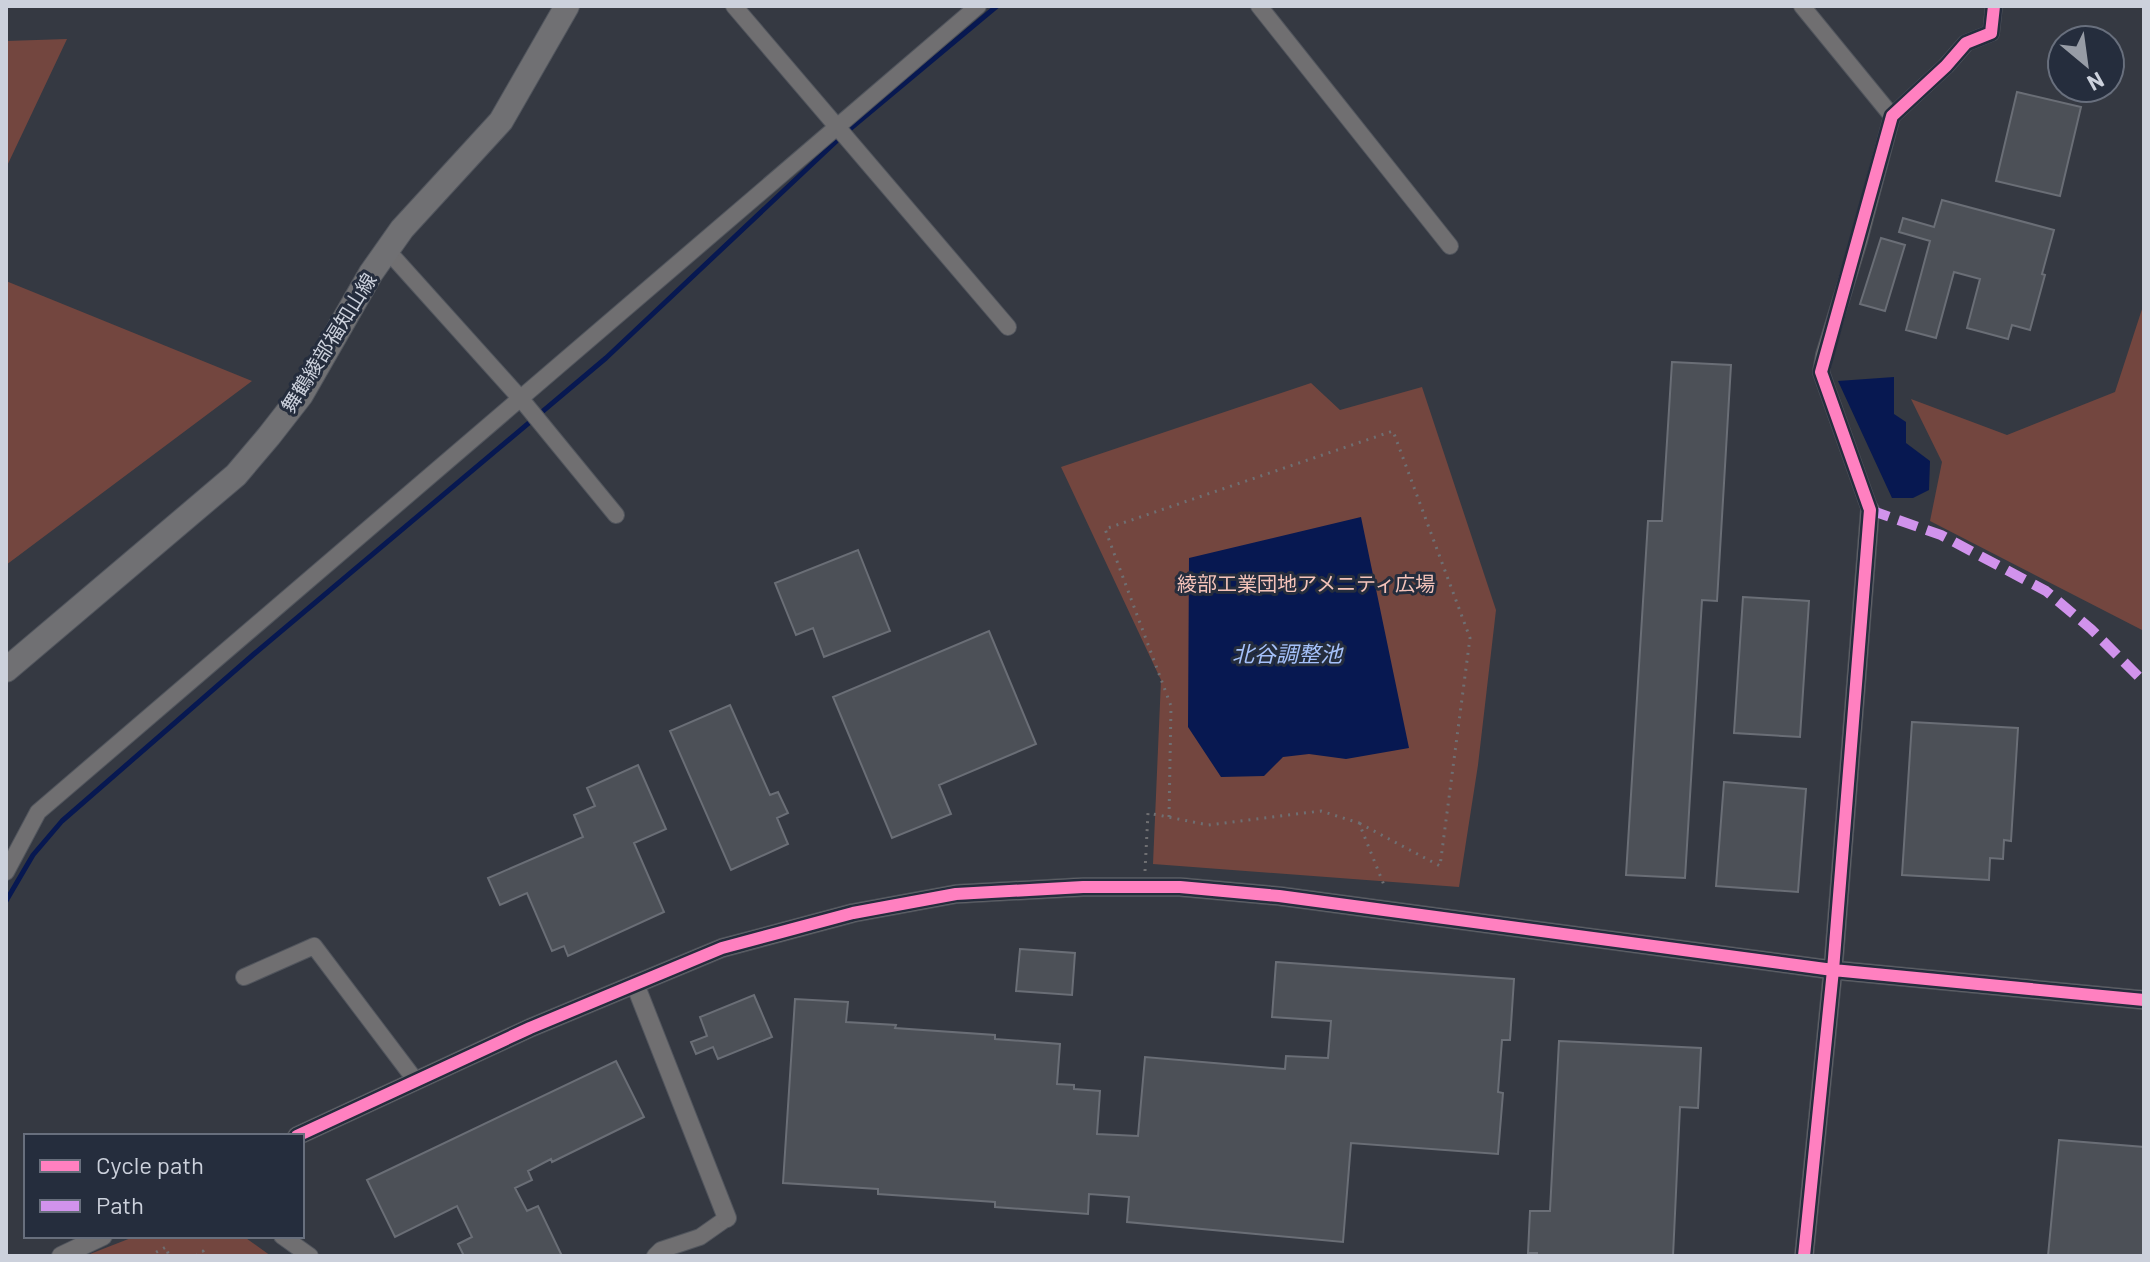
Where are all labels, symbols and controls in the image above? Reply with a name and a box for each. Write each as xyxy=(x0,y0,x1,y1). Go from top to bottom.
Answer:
north arrow xyxy=(2046,24,2126,104)
text: N xyxy=(2083,67,2109,97)
street label: 舞鶴綾部福知山線 xyxy=(276,268,381,417)
park label: 綾部工業団地アメニティ広場 xyxy=(1177,571,1435,595)
water label: 北谷調整池 xyxy=(1232,640,1344,666)
legend xyxy=(24,1134,304,1238)
text: Cycle path xyxy=(96,1150,204,1179)
text: Path xyxy=(96,1190,144,1219)

